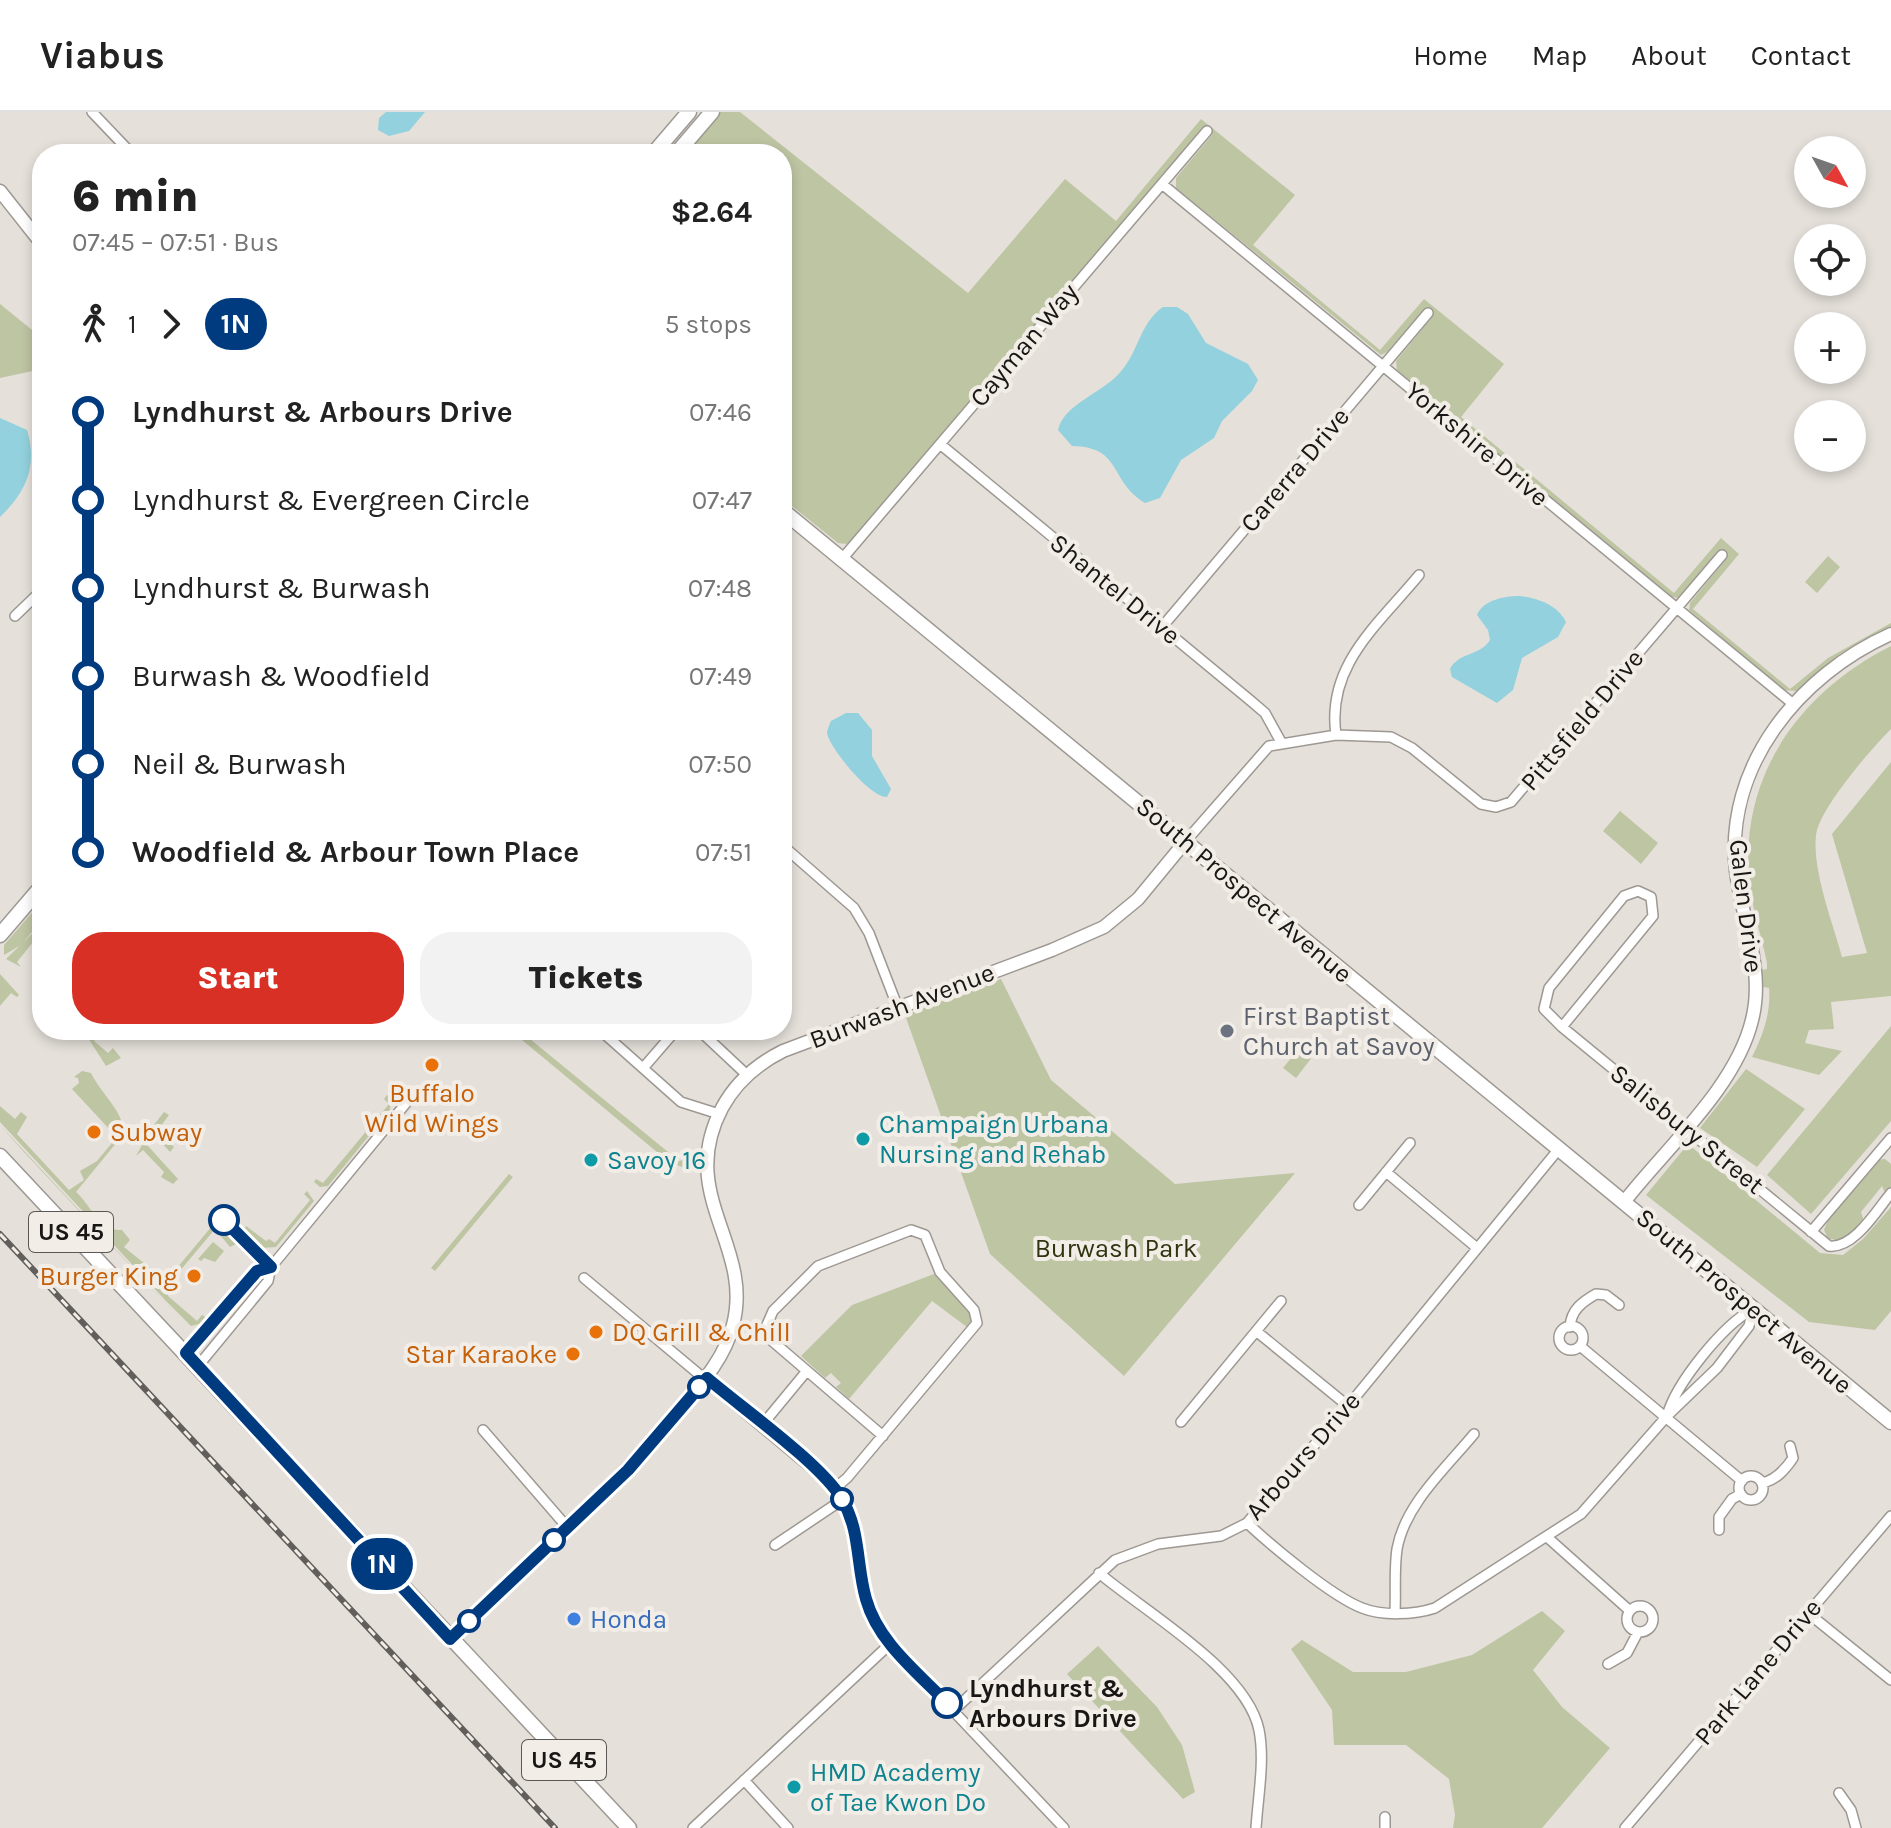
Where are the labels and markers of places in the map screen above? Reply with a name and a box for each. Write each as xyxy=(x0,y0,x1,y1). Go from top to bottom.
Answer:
place label: First Baptist Church at Savoy xyxy=(1243,1001,1435,1062)
marker: First Baptist Church at Savoy xyxy=(1218,1022,1236,1040)
marker: Buffalo Wild Wings xyxy=(423,1056,441,1074)
place label: Buffalo Wild Wings xyxy=(365,1078,499,1139)
place label: Champaign Urbana Nursing and Rehab xyxy=(879,1109,1109,1170)
place label: Subway xyxy=(110,1117,202,1148)
marker: Subway xyxy=(85,1123,103,1141)
marker: Champaign Urbana Nursing and Rehab xyxy=(854,1130,872,1148)
place label: Savoy 16 xyxy=(607,1145,706,1176)
marker: Savoy 16 xyxy=(582,1151,600,1169)
unlabelled marker xyxy=(209,1205,239,1235)
place label: Burger King xyxy=(40,1261,178,1292)
marker: Burger King xyxy=(185,1267,203,1285)
place label: DQ Grill & Chill xyxy=(612,1317,791,1348)
marker: DQ Grill & Chill xyxy=(587,1323,605,1341)
place label: Star Karaoke xyxy=(406,1339,557,1370)
marker: Star Karaoke xyxy=(564,1345,582,1363)
unlabelled marker xyxy=(688,1376,710,1398)
unlabelled marker xyxy=(831,1488,853,1510)
unlabelled marker xyxy=(543,1529,565,1551)
place label: Honda xyxy=(590,1604,667,1635)
unlabelled marker xyxy=(458,1610,480,1632)
marker: Honda xyxy=(565,1610,583,1628)
place label: Lyndhurst & Arbours Drive xyxy=(969,1673,1137,1734)
marker: Lyndhurst & Arbours Drive xyxy=(932,1688,962,1718)
place label: HMD Academy of Tae Kwon Do xyxy=(810,1757,986,1818)
marker: HMD Academy of Tae Kwon Do xyxy=(785,1778,803,1796)

